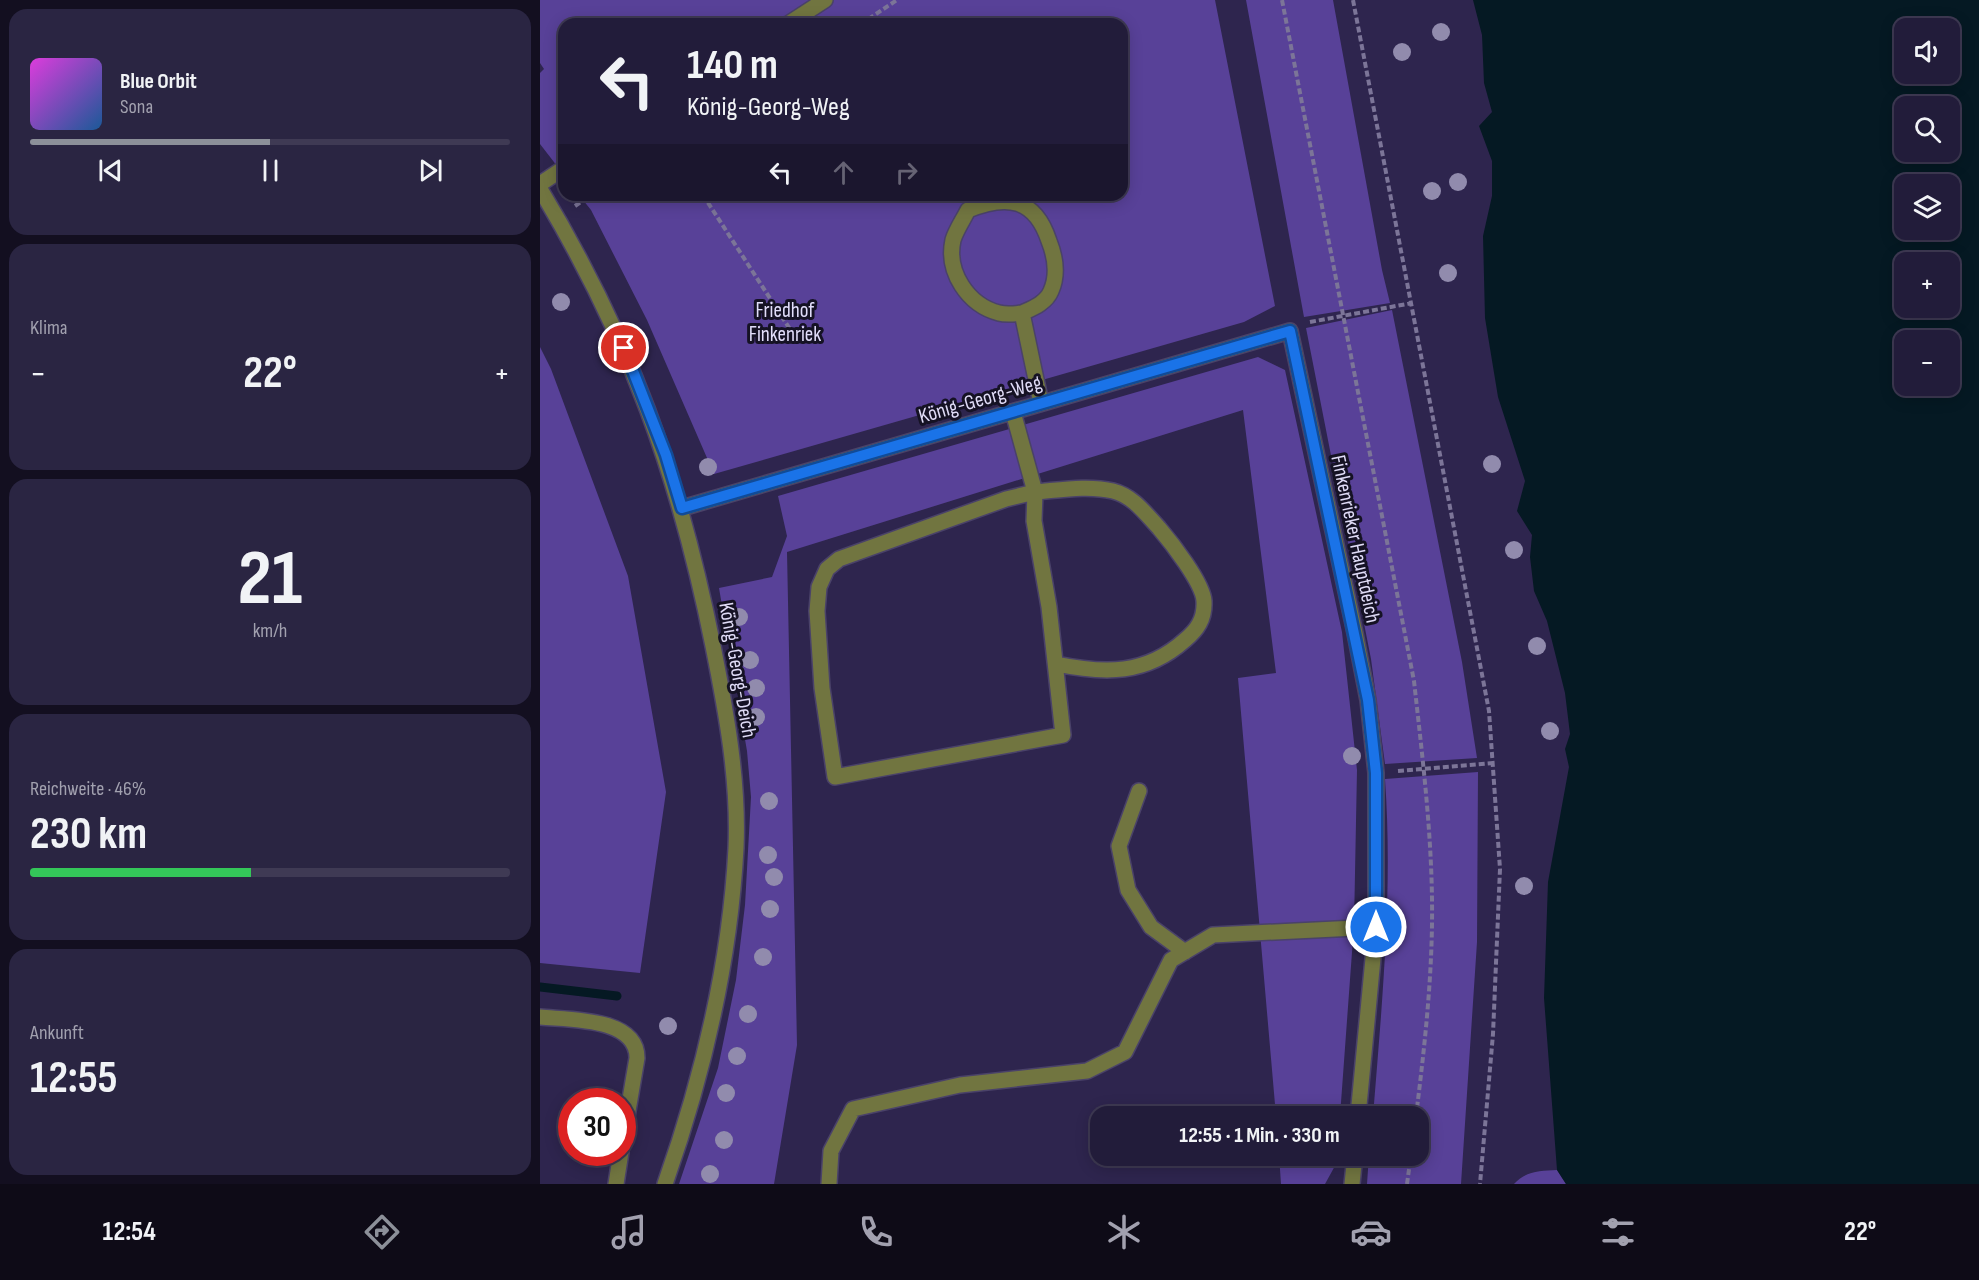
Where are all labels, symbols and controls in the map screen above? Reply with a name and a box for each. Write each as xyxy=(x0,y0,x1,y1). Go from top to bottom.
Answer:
map controls xyxy=(1894,18,1960,396)
button: sound xyxy=(1894,18,1960,84)
text: 140 m xyxy=(687,40,778,91)
icon: left xyxy=(588,42,666,120)
text: Blue Orbit xyxy=(120,68,197,95)
text: König-Georg-Weg xyxy=(687,91,850,123)
text: Sona xyxy=(120,95,153,119)
button: search xyxy=(1894,96,1960,162)
icon: previous xyxy=(94,154,127,187)
icon: pause xyxy=(254,154,287,187)
icon: next xyxy=(414,154,447,187)
icon: left xyxy=(764,156,797,189)
icon: ahead xyxy=(827,156,860,189)
icon: right xyxy=(890,156,923,189)
button: layers xyxy=(1894,174,1960,240)
button: + xyxy=(1894,252,1960,318)
park label: Friedhof Finkenriek xyxy=(749,298,821,347)
text: Klima xyxy=(30,316,68,340)
pin xyxy=(598,322,649,373)
button: − xyxy=(1894,330,1960,396)
icon: arrive xyxy=(607,331,640,364)
text: 22° xyxy=(243,346,297,401)
text: − xyxy=(30,354,46,394)
text: + xyxy=(494,354,510,394)
street label: König-Georg-Weg xyxy=(916,370,1044,429)
street label: Finkenrieker Hauptdeich xyxy=(1325,453,1386,625)
text: 21 xyxy=(238,533,302,626)
street label: König-Georg-Deich xyxy=(713,600,762,740)
text: km/h xyxy=(253,619,287,643)
text: Reichweite · 46% xyxy=(30,777,146,801)
text: 230 km xyxy=(30,807,147,862)
position arrow xyxy=(1344,895,1408,959)
text: Ankunft xyxy=(30,1021,84,1045)
text: 12:55 xyxy=(30,1051,117,1106)
speed limit sign: 30 xyxy=(558,1088,636,1166)
text: 12:55 · 1 Min. · 330 m xyxy=(1179,1122,1340,1149)
icon: directions xyxy=(361,1211,403,1253)
icon: music xyxy=(608,1211,650,1253)
icon: phone xyxy=(855,1211,897,1253)
icon: climate xyxy=(1103,1211,1145,1253)
icon: car xyxy=(1350,1211,1392,1253)
icon: filters xyxy=(1597,1211,1639,1253)
text: 12:54 xyxy=(103,1216,156,1248)
text: 22° xyxy=(1844,1216,1876,1248)

